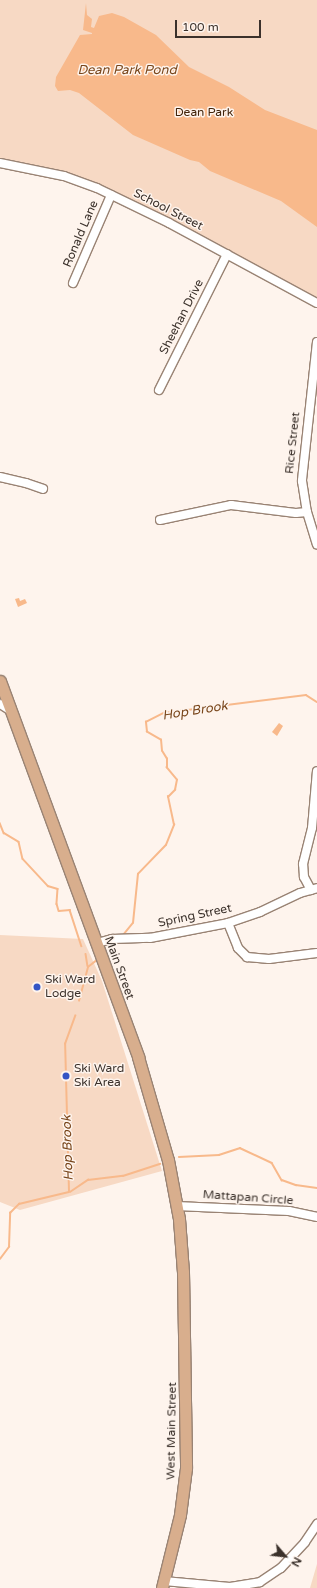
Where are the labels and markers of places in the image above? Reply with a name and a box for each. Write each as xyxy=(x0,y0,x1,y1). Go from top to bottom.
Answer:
place label: Ski Ward Lodge xyxy=(45,973,95,1001)
marker: Ski Ward Lodge xyxy=(32,982,42,992)
place label: Ski Ward Ski Area xyxy=(74,1062,124,1090)
marker: Ski Ward Ski Area xyxy=(61,1071,71,1081)

